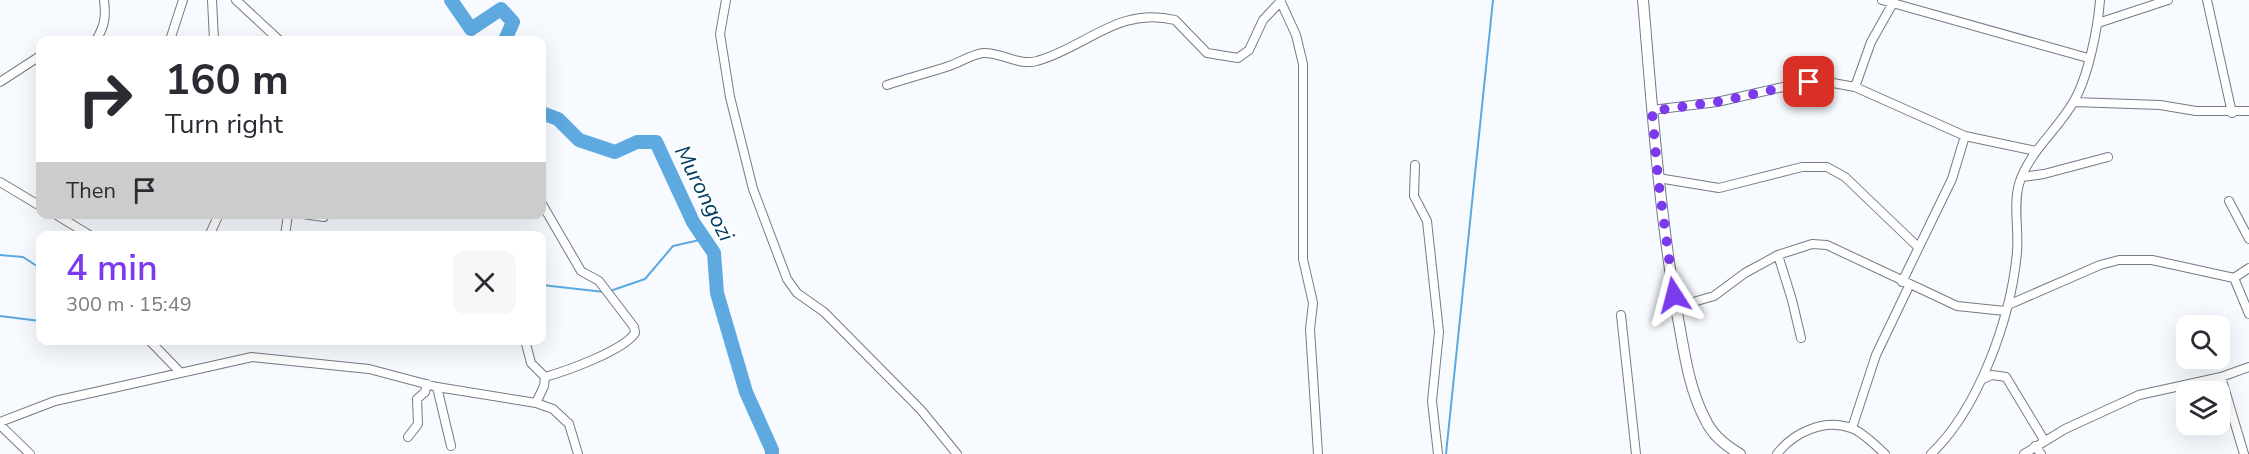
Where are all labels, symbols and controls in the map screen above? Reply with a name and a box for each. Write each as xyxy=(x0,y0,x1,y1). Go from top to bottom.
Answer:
text: 160 m xyxy=(165,52,289,109)
pin xyxy=(1783,56,1834,107)
icon: right xyxy=(66,60,144,138)
icon: arrive xyxy=(1792,65,1825,98)
text: Turn right xyxy=(165,106,283,143)
water label: Murongozi xyxy=(667,140,741,247)
icon: arrive xyxy=(128,174,161,207)
text: Then xyxy=(66,176,116,206)
text: 4 min xyxy=(66,244,158,293)
button: close xyxy=(453,251,516,314)
position arrow xyxy=(1642,263,1706,327)
text: 300 m · 15:49 xyxy=(66,291,192,318)
map controls xyxy=(2176,315,2230,435)
button: search xyxy=(2176,315,2230,369)
button: layers xyxy=(2176,381,2230,435)

